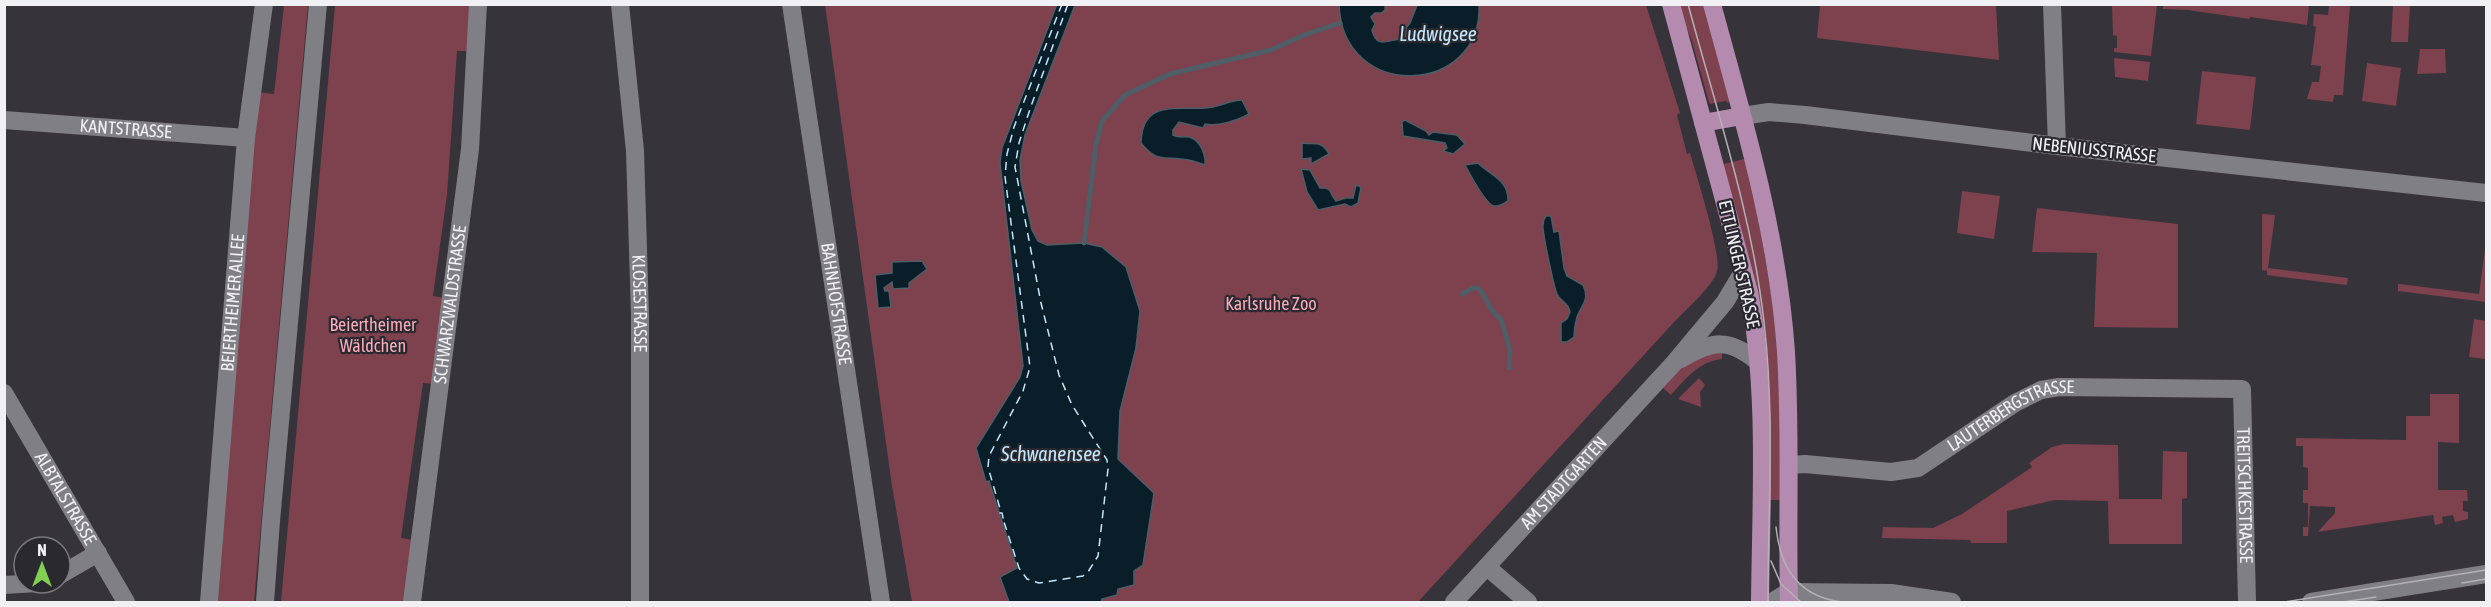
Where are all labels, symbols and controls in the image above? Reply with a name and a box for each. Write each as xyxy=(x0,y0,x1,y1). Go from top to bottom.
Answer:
water label: Ludwigsee xyxy=(1399,22,1477,45)
street label: KANTSTRASSE xyxy=(79,115,173,142)
street label: NEBENIUSSTRASSE xyxy=(2031,133,2157,166)
street label: ETTLINGER STRASSE xyxy=(1715,198,1764,330)
street label: SCHWARZWALDSTRASSE xyxy=(429,224,470,385)
street label: BEIERTHEIMER ALLEE xyxy=(216,233,248,372)
street label: BAHNHOFSTRASSE xyxy=(817,241,856,366)
street label: KLOSESTRASSE xyxy=(628,254,651,352)
park label: Karlsruhe Zoo xyxy=(1225,293,1317,314)
park label: Beiertheimer Wäldchen xyxy=(330,314,417,356)
street label: LAUTERBERGSTRASSE xyxy=(1943,376,2075,455)
street label: TREITSCHKESTRASSE xyxy=(2233,427,2257,564)
street label: AM STADTGARTEN xyxy=(1516,432,1611,533)
water label: Schwanensee xyxy=(1000,442,1101,465)
street label: ALBTALSTRASSE xyxy=(31,448,101,548)
north arrow xyxy=(12,535,72,595)
text: N xyxy=(37,541,47,559)

